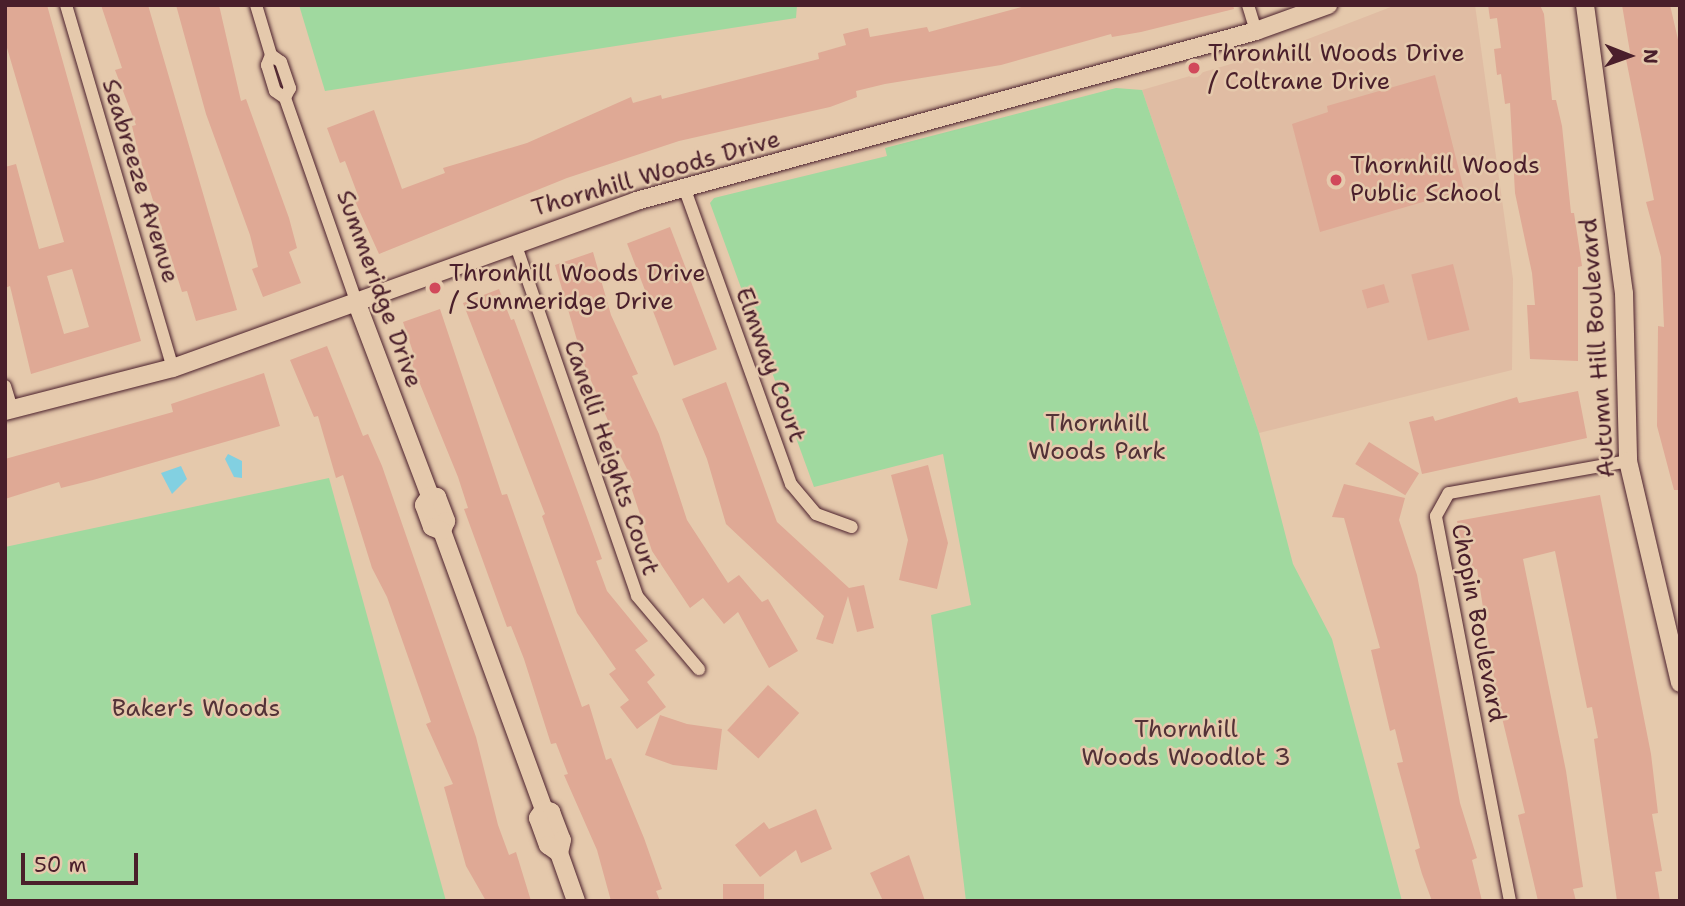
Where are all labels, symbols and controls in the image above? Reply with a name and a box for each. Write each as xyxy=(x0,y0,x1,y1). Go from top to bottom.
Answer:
north arrow xyxy=(1594,21,1664,91)
place label: Thronhill Woods Drive / Coltrane Drive xyxy=(1208,40,1465,96)
text: N xyxy=(1638,49,1663,64)
marker: Thronhill Woods Drive / Coltrane Drive xyxy=(1186,60,1202,76)
street label: Seabreeze Avenue xyxy=(95,76,185,286)
street label: Thornhill Woods Drive xyxy=(529,125,783,223)
place label: Thornhill Woods Public School xyxy=(1350,152,1540,208)
marker: Thornhill Woods Public School xyxy=(1328,172,1344,188)
street label: Summeridge Drive xyxy=(330,186,428,392)
street label: Autumn Hill Boulevard xyxy=(1575,217,1621,479)
place label: Thronhill Woods Drive / Summeridge Drive xyxy=(449,260,706,316)
marker: Thronhill Woods Drive / Summeridge Drive xyxy=(427,280,443,296)
street label: Elmway Court xyxy=(729,284,811,446)
street label: Canelli Heights Court xyxy=(557,337,665,579)
park label: Thornhill Woods Park xyxy=(1028,410,1166,466)
street label: Chopin Boulevard xyxy=(1445,521,1511,725)
park label: Baker's Woods xyxy=(112,695,280,723)
park label: Thornhill Woods Woodlot 3 xyxy=(1081,716,1291,772)
scale bar xyxy=(24,839,142,883)
text: 50 m xyxy=(34,851,87,879)

